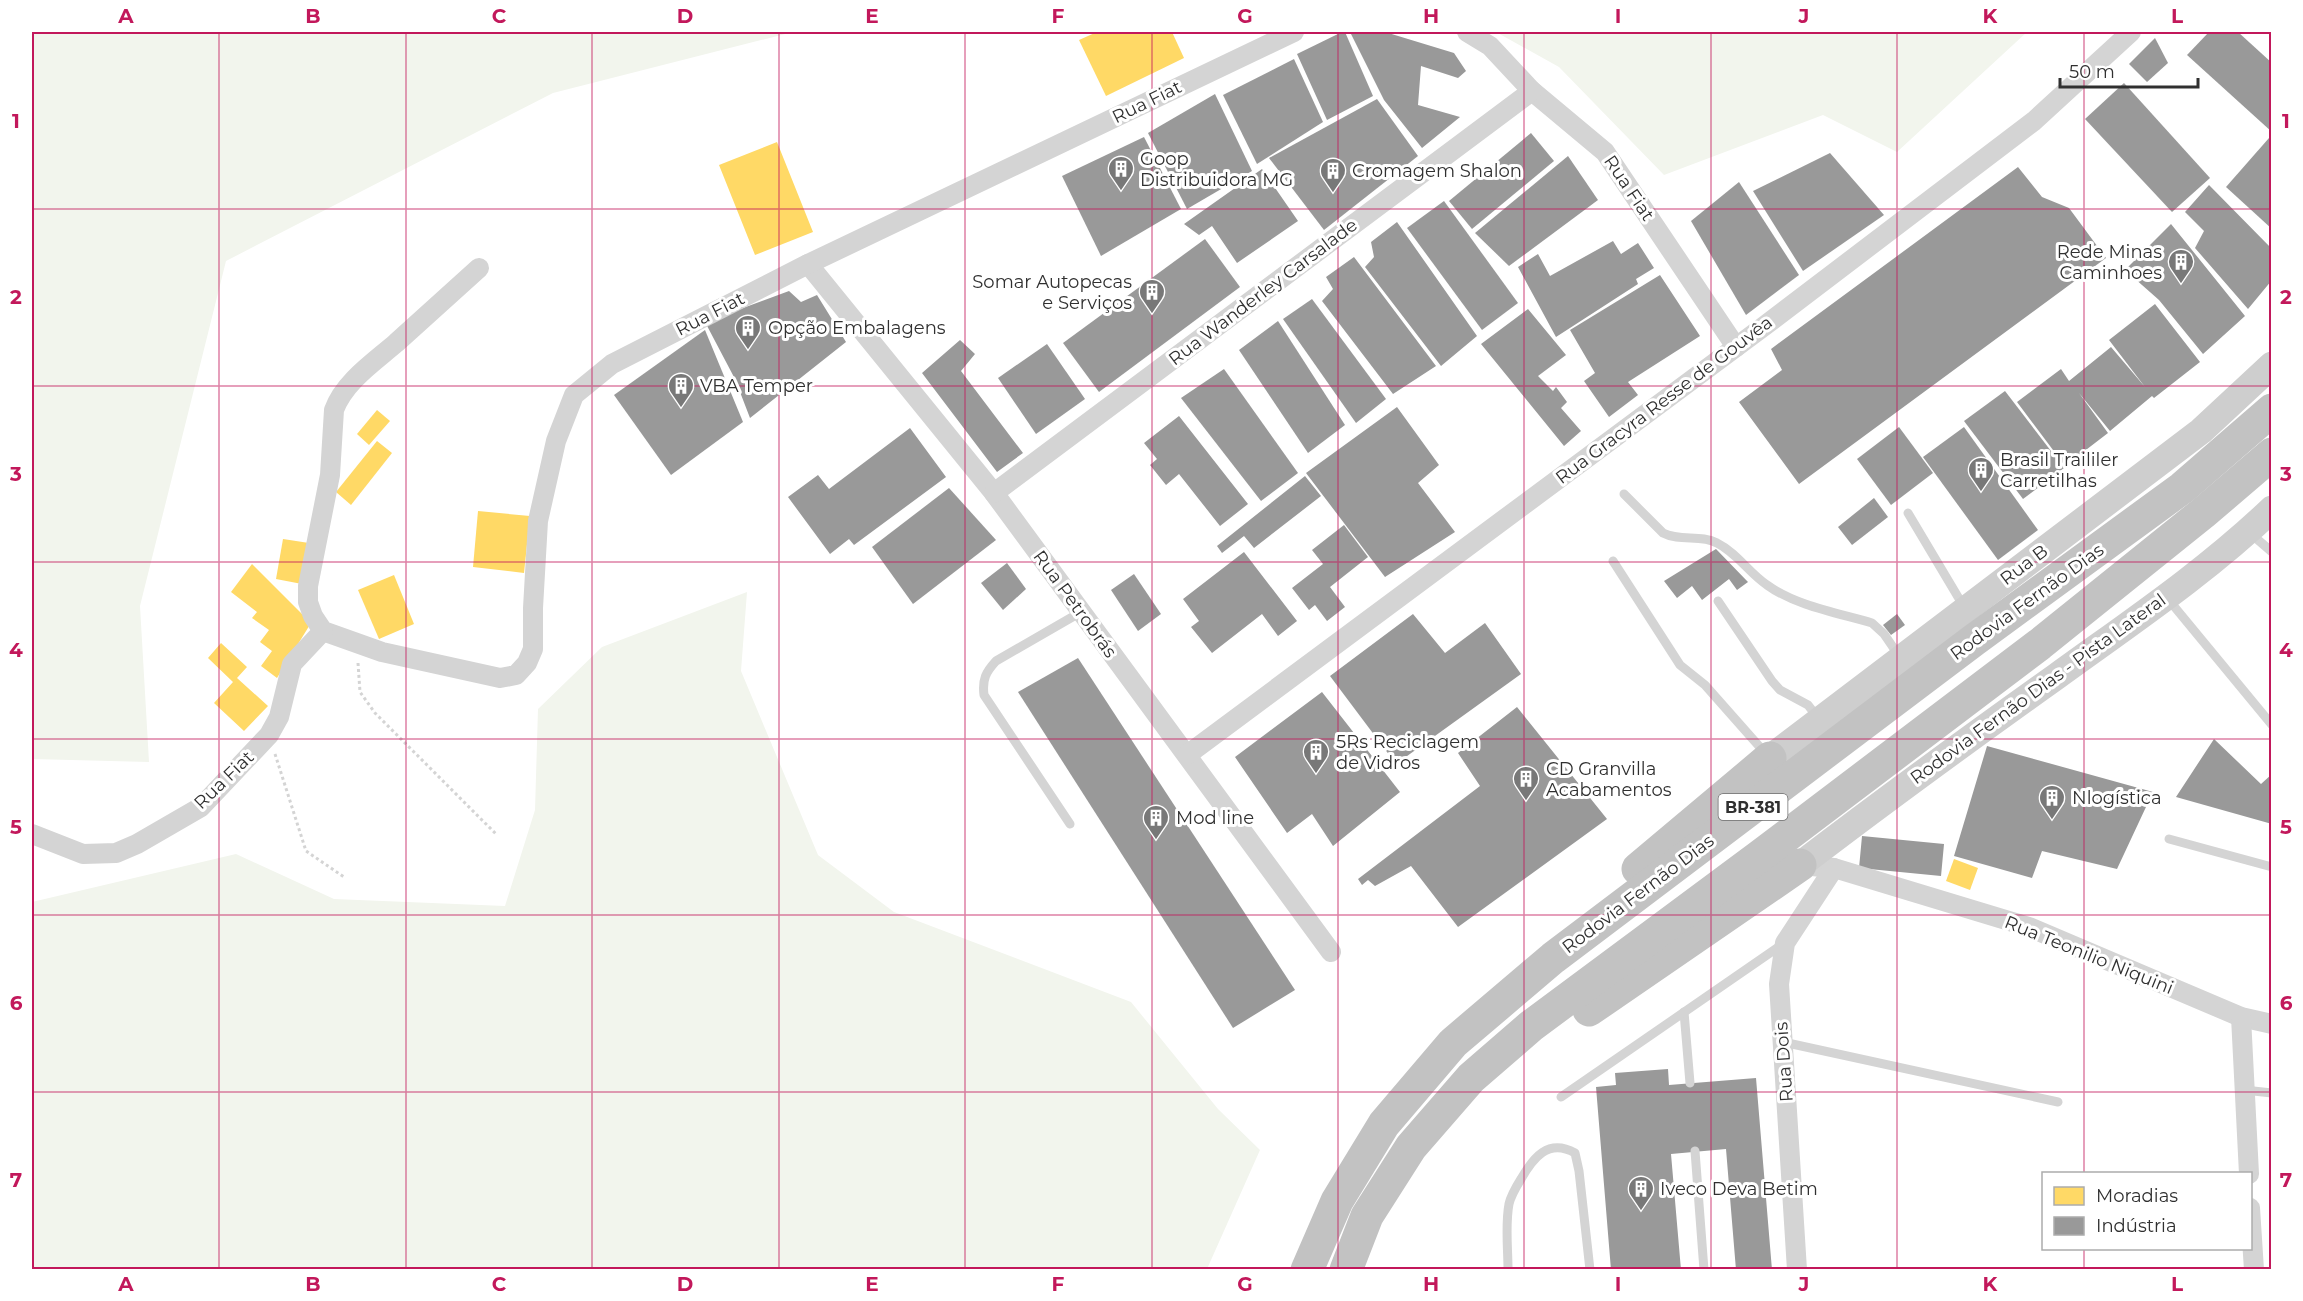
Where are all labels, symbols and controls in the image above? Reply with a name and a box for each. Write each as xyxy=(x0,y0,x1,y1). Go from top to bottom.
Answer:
text: A xyxy=(117,4,134,28)
text: B xyxy=(305,4,321,28)
text: C xyxy=(492,4,507,28)
text: D xyxy=(677,4,693,28)
text: E xyxy=(865,4,879,28)
text: F xyxy=(1052,4,1065,28)
text: G xyxy=(1237,4,1253,28)
text: H xyxy=(1423,4,1439,28)
text: I xyxy=(1615,4,1621,28)
text: J xyxy=(1798,4,1809,28)
text: K xyxy=(1983,4,1999,28)
text: L xyxy=(2171,4,2183,28)
scale bar xyxy=(2060,51,2198,89)
text: 50 m xyxy=(2069,61,2115,83)
street label: Rua Fiat xyxy=(1109,76,1185,128)
text: 1 xyxy=(12,109,20,133)
text: 1 xyxy=(2282,109,2290,133)
place label: Goop Distribuidora MG xyxy=(1140,148,1293,191)
street label: Rua Fiat xyxy=(1599,151,1659,225)
building icon: Goop Distribuidora MG xyxy=(1106,154,1136,192)
building icon: Cromagem Shalon xyxy=(1318,156,1348,194)
place label: Cromagem Shalon xyxy=(1352,160,1522,182)
street label: Rua Wanderley Carsalade xyxy=(1164,214,1362,370)
place label: Rede Minas Caminhoes xyxy=(2057,241,2162,284)
building icon: Rede Minas Caminhoes xyxy=(2166,247,2196,285)
place label: Somar Autopecas e Serviços xyxy=(972,271,1132,314)
building icon: Somar Autopecas e Serviços xyxy=(1137,277,1167,315)
text: 2 xyxy=(10,285,22,309)
text: 2 xyxy=(2280,285,2292,309)
street label: Rua Fiat xyxy=(672,287,748,341)
street label: Rua Gracyra Resse de Gouvêa xyxy=(1551,311,1777,489)
building icon: Opção Embalagens xyxy=(733,313,763,351)
place label: Opção Embalagens xyxy=(768,317,946,339)
building icon: VBA Temper xyxy=(666,371,696,409)
place label: VBA Temper xyxy=(700,375,813,397)
place label: Brasil Traililer Carretilhas xyxy=(2000,449,2119,492)
building icon: Brasil Traililer Carretilhas xyxy=(1966,455,1996,493)
text: 3 xyxy=(9,462,22,486)
text: 3 xyxy=(2279,462,2292,486)
street label: Rodovia Fernão Dias xyxy=(1946,539,2108,665)
street label: Rua B xyxy=(1996,540,2052,590)
street label: Rua Petrobrás xyxy=(1029,546,1122,662)
street label: Rodovia Fernão Dias - Pista Lateral xyxy=(1906,589,2170,789)
text: 4 xyxy=(9,638,23,662)
text: 4 xyxy=(2279,638,2293,662)
place label: 5Rs Reciclagem de Vidros xyxy=(1336,731,1479,774)
building icon: 5Rs Reciclagem de Vidros xyxy=(1301,737,1331,775)
street label: Rua Fiat xyxy=(190,746,258,814)
place label: CD Granvilla Acabamentos xyxy=(1546,758,1672,801)
building icon: CD Granvilla Acabamentos xyxy=(1511,764,1541,802)
building icon: Nlogística xyxy=(2037,783,2067,821)
place label: Nlogística xyxy=(2072,787,2162,809)
road number: BR-381 xyxy=(1718,794,1788,820)
building icon: Mod line xyxy=(1141,803,1171,841)
place label: Mod line xyxy=(1176,807,1254,829)
text: 5 xyxy=(10,815,22,839)
text: 5 xyxy=(2280,815,2292,839)
street label: Rodovia Fernão Dias xyxy=(1558,830,1718,958)
street label: Rua Teonilio Niquini xyxy=(2001,911,2177,999)
text: 6 xyxy=(10,991,23,1015)
text: 6 xyxy=(2280,991,2293,1015)
street label: Rua Dois xyxy=(1770,1021,1798,1103)
text: 7 xyxy=(10,1168,22,1192)
text: 7 xyxy=(2280,1168,2292,1192)
legend xyxy=(2042,1172,2252,1250)
building icon: Iveco Deva Betim xyxy=(1626,1174,1656,1212)
place label: Iveco Deva Betim xyxy=(1660,1178,1818,1200)
text: Moradias xyxy=(2096,1185,2178,1207)
text: Indústria xyxy=(2096,1215,2177,1237)
text: A xyxy=(117,1272,134,1296)
text: B xyxy=(305,1272,321,1296)
text: C xyxy=(492,1272,507,1296)
text: D xyxy=(677,1272,693,1296)
text: E xyxy=(865,1272,879,1296)
text: F xyxy=(1052,1272,1065,1296)
text: G xyxy=(1237,1272,1253,1296)
text: H xyxy=(1423,1272,1439,1296)
text: I xyxy=(1615,1272,1621,1296)
text: J xyxy=(1798,1272,1809,1296)
text: K xyxy=(1983,1272,1999,1296)
text: L xyxy=(2171,1272,2183,1296)

